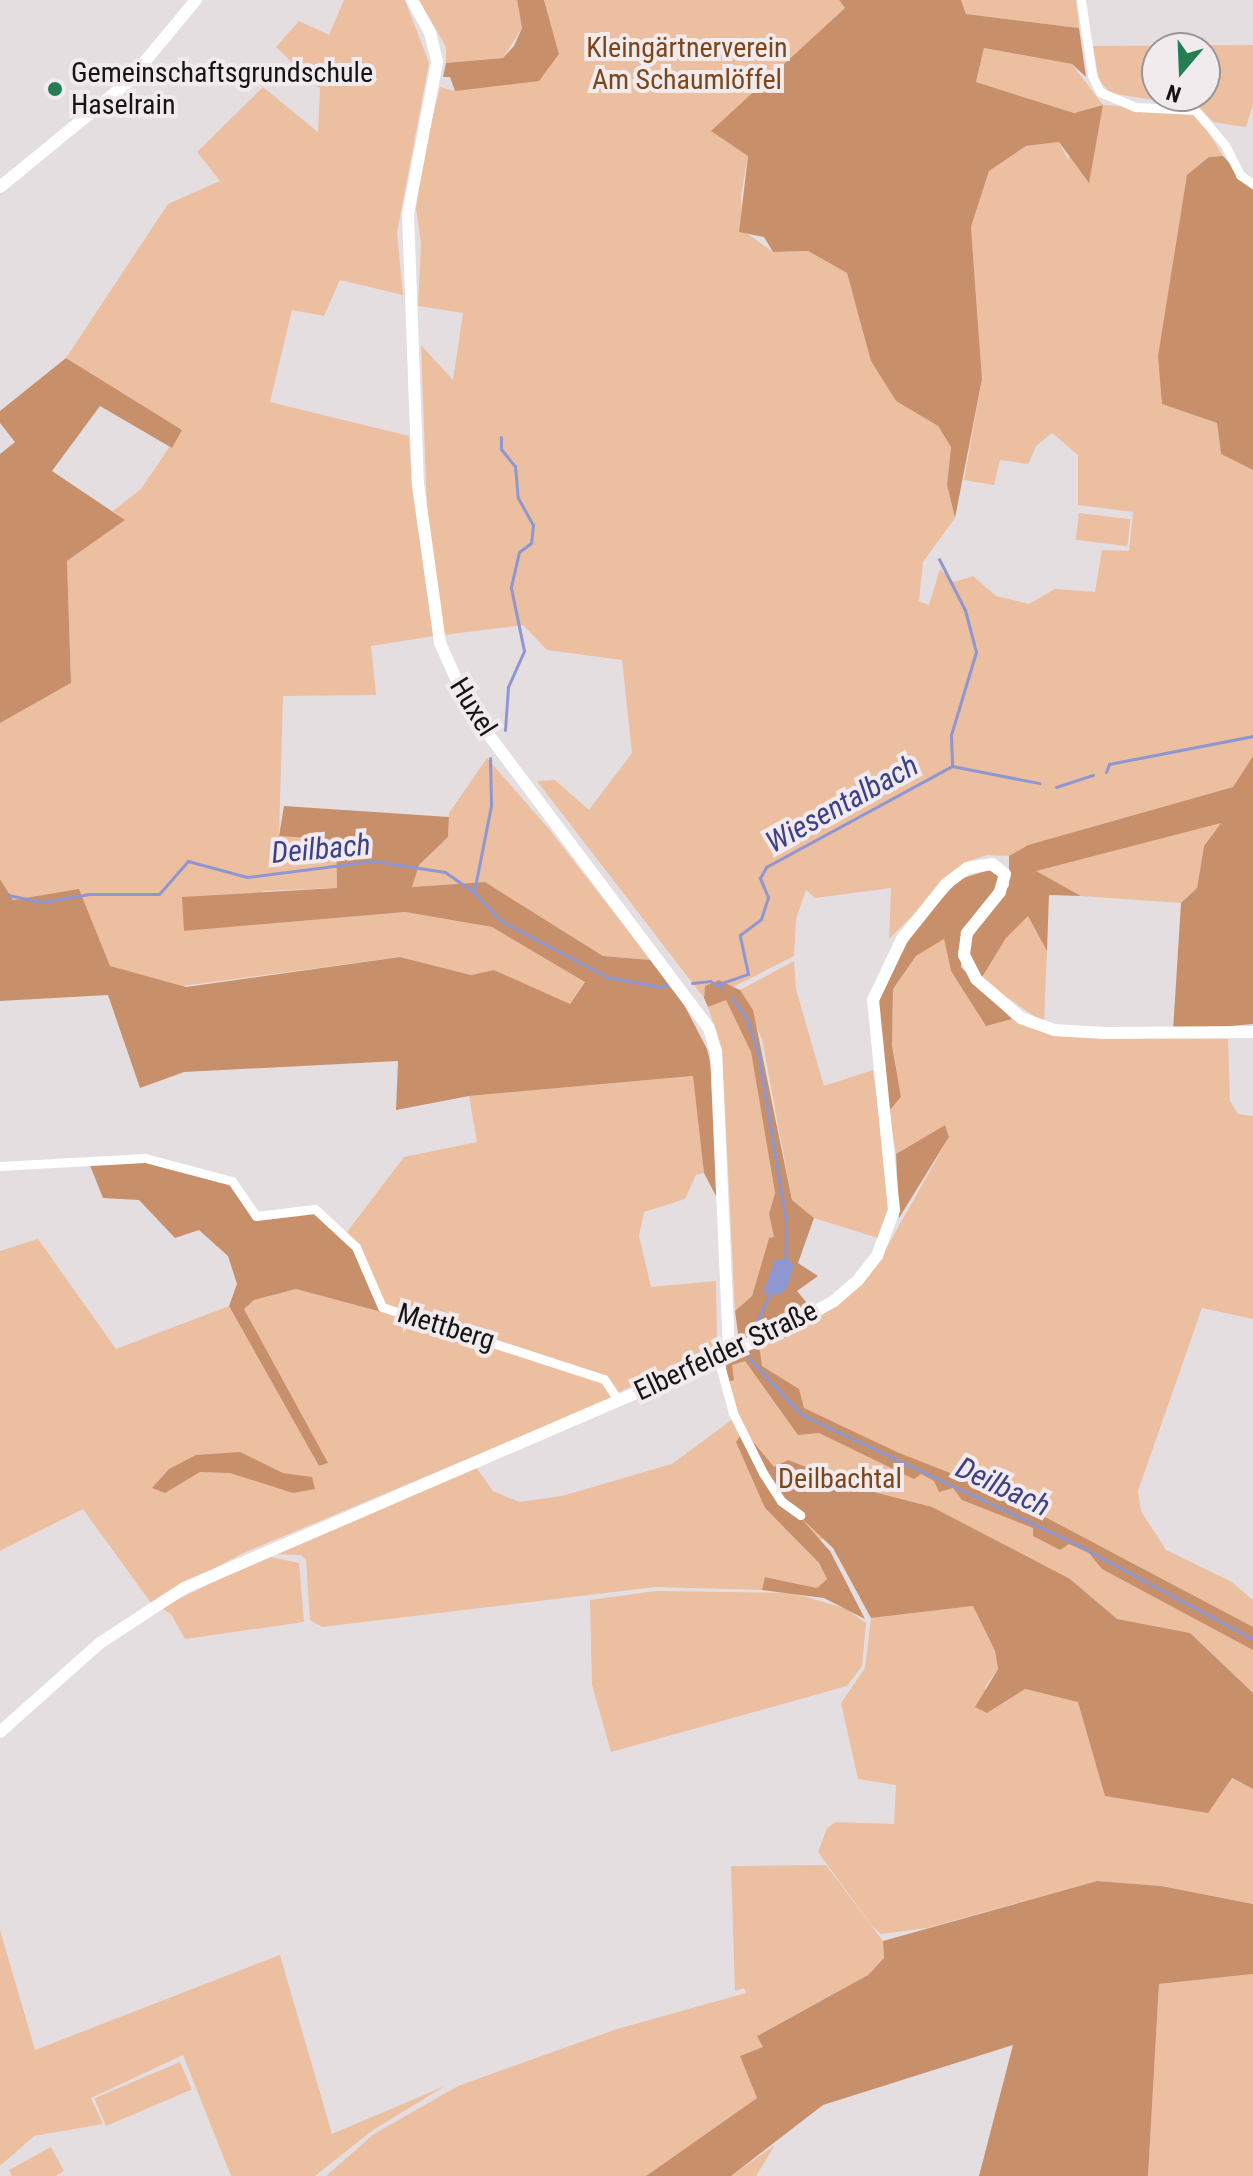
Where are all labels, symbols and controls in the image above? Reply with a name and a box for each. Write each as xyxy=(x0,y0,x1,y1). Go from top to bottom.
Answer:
park label: Kleingärtnerverein Am Schaumlöffel xyxy=(586,31,788,97)
north arrow xyxy=(1141,32,1221,112)
place label: Gemeinschaftsgrundschule Haselrain xyxy=(71,56,373,122)
text: N xyxy=(1163,79,1184,107)
marker: Gemeinschaftsgrundschule Haselrain xyxy=(46,80,64,98)
street label: Huxel xyxy=(442,672,504,742)
water label: Wiesentalbach xyxy=(760,747,924,861)
water label: Deilbach xyxy=(270,827,372,871)
street label: Elberfelder Straße xyxy=(629,1294,823,1408)
street label: Mettberg xyxy=(393,1296,499,1358)
water label: Deilbach xyxy=(950,1450,1056,1524)
park label: Deilbachtal xyxy=(778,1462,902,1496)

